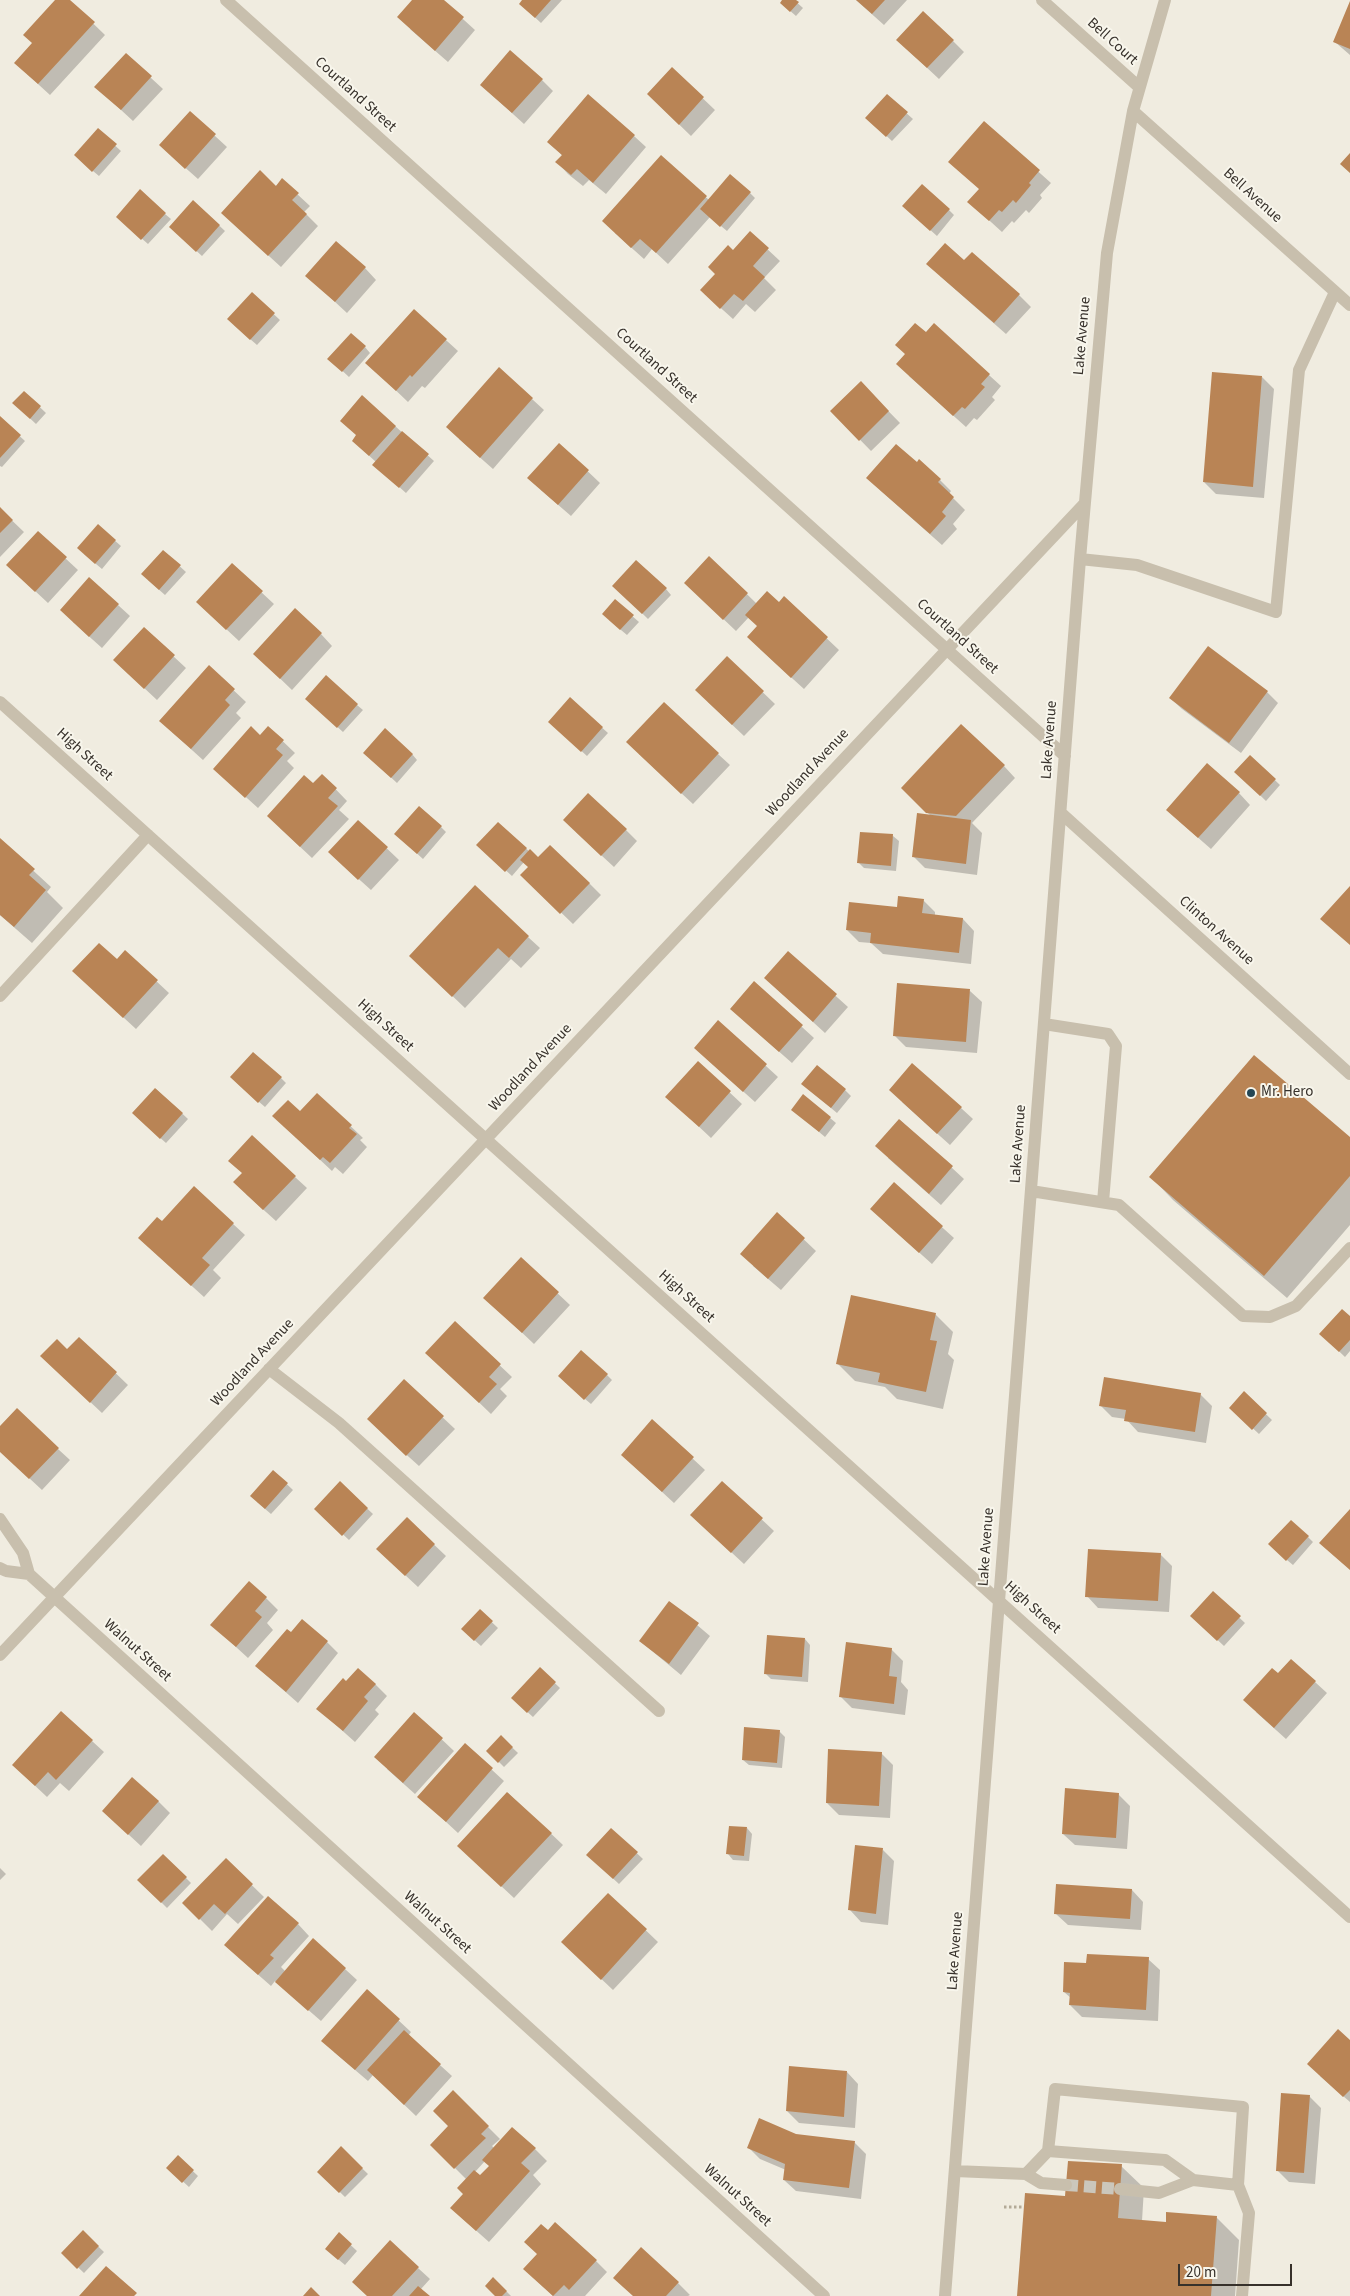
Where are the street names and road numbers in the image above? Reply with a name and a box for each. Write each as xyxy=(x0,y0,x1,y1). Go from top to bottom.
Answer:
street label: Bell Court xyxy=(1083,15,1141,69)
street label: Courtland Street xyxy=(310,54,400,136)
street label: Bell Avenue xyxy=(1219,165,1285,227)
street label: Lake Avenue xyxy=(1071,296,1095,376)
street label: Courtland Street xyxy=(611,325,701,407)
street label: Courtland Street xyxy=(912,596,1002,678)
street label: Lake Avenue xyxy=(1038,700,1062,780)
street label: High Street xyxy=(52,725,116,785)
street label: Woodland Avenue xyxy=(763,725,853,821)
street label: Clinton Avenue xyxy=(1175,893,1257,969)
street label: High Street xyxy=(353,996,417,1056)
street label: Woodland Avenue xyxy=(486,1020,576,1116)
street label: Lake Avenue xyxy=(1007,1104,1031,1184)
street label: High Street xyxy=(654,1267,718,1327)
street label: Woodland Avenue xyxy=(208,1315,298,1411)
street label: Lake Avenue xyxy=(975,1507,999,1587)
street label: High Street xyxy=(1000,1578,1064,1638)
street label: Walnut Street xyxy=(99,1616,175,1686)
street label: Walnut Street xyxy=(399,1888,475,1958)
street label: Lake Avenue xyxy=(944,1911,968,1991)
street label: Walnut Street xyxy=(699,2161,775,2231)

